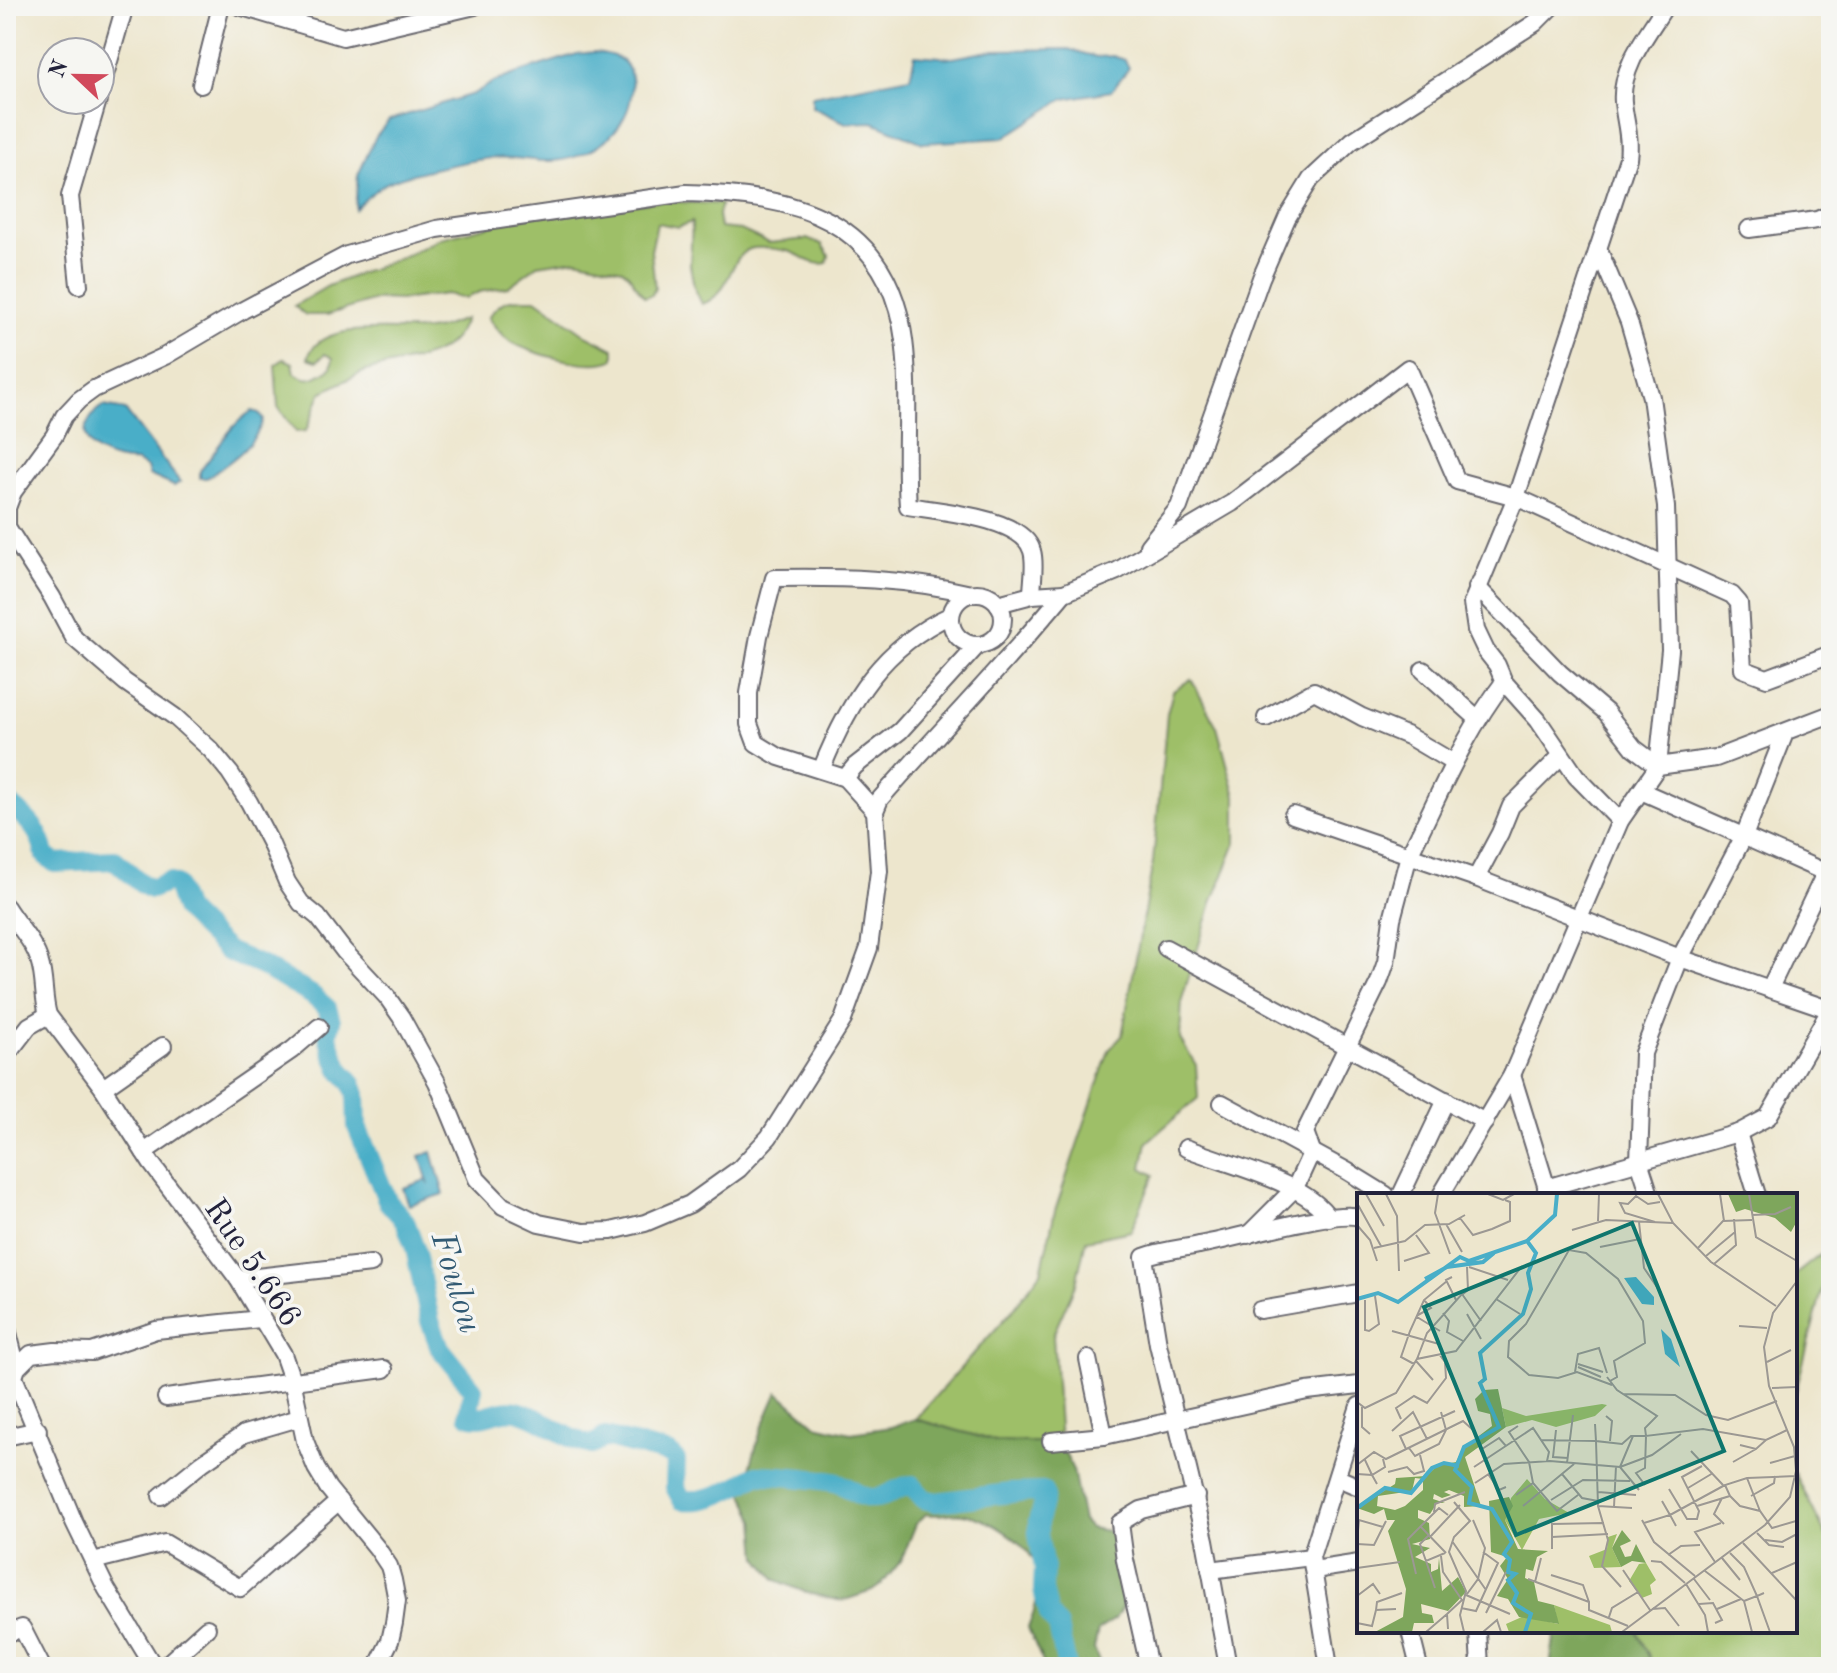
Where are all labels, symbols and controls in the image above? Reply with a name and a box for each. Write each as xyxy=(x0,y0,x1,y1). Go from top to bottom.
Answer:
north arrow xyxy=(36,36,116,116)
text: N xyxy=(46,57,73,81)
inset map xyxy=(1357,1193,1797,1633)
street label: Rue 5.666 xyxy=(197,1194,306,1334)
water label: Foulou xyxy=(423,1228,486,1337)

